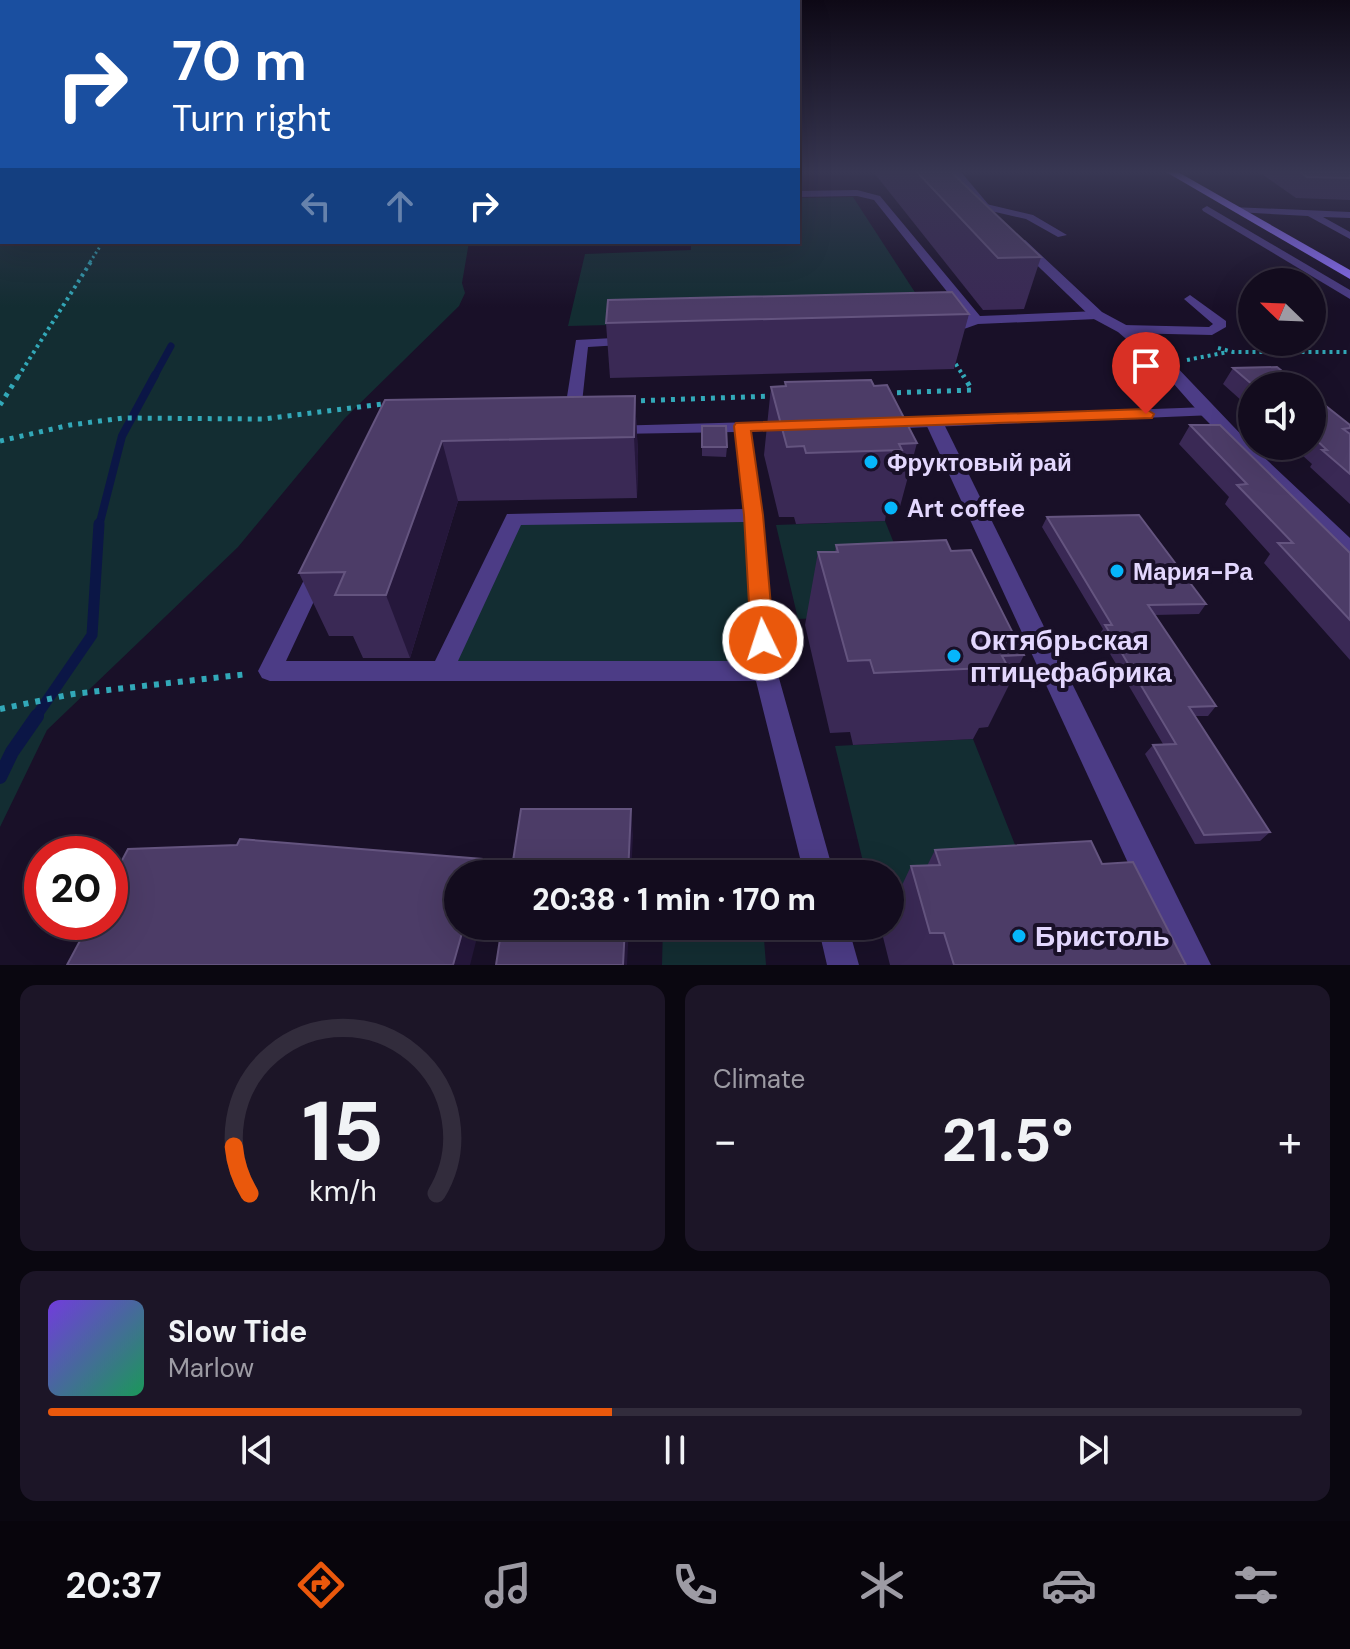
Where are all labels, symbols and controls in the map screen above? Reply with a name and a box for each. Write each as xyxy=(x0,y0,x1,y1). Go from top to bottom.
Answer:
text: 70 m xyxy=(172,24,307,97)
icon: right xyxy=(40,32,144,136)
text: Turn right xyxy=(172,95,331,142)
icon: left xyxy=(294,184,338,228)
icon: ahead xyxy=(378,184,422,228)
icon: right xyxy=(462,184,506,228)
north arrow xyxy=(1238,268,1326,356)
map controls xyxy=(1238,268,1326,460)
pin xyxy=(1112,332,1180,414)
icon: arrive xyxy=(1124,344,1168,388)
button: sound xyxy=(1238,372,1326,460)
place label: Фруктовый рай xyxy=(887,447,1072,478)
marker: Фруктовый рай xyxy=(862,453,880,471)
place label: Art coffee xyxy=(907,493,1025,524)
marker: Art coffee xyxy=(882,499,900,517)
place label: Мария-Ра xyxy=(1133,556,1254,587)
marker: Мария-Ра xyxy=(1108,562,1126,580)
position arrow xyxy=(721,598,805,682)
place label: Октябрьская птицефабрика xyxy=(970,622,1172,691)
marker: Октябрьская птицефабрика xyxy=(945,647,963,665)
speed limit sign: 20 xyxy=(24,836,128,940)
text: 20:38 · 1 min · 170 m xyxy=(532,880,816,919)
place label: Бристоль xyxy=(1035,918,1170,955)
marker: Бристоль xyxy=(1010,927,1028,945)
text: Climate xyxy=(713,1062,805,1096)
text: 15 xyxy=(301,1077,384,1186)
text: 21.5° xyxy=(942,1101,1073,1180)
text: − xyxy=(713,1112,737,1170)
text: + xyxy=(1278,1112,1302,1170)
text: km/h xyxy=(309,1173,376,1210)
text: Slow Tide xyxy=(168,1312,307,1351)
text: Marlow xyxy=(168,1351,254,1385)
icon: previous xyxy=(235,1428,279,1472)
icon: pause xyxy=(653,1428,697,1472)
icon: next xyxy=(1071,1428,1115,1472)
icon: directions xyxy=(293,1557,349,1613)
icon: music xyxy=(480,1557,536,1613)
icon: phone xyxy=(667,1557,723,1613)
icon: climate xyxy=(854,1557,910,1613)
icon: car xyxy=(1041,1557,1097,1613)
icon: filters xyxy=(1228,1557,1284,1613)
text: 20:37 xyxy=(66,1562,161,1609)

